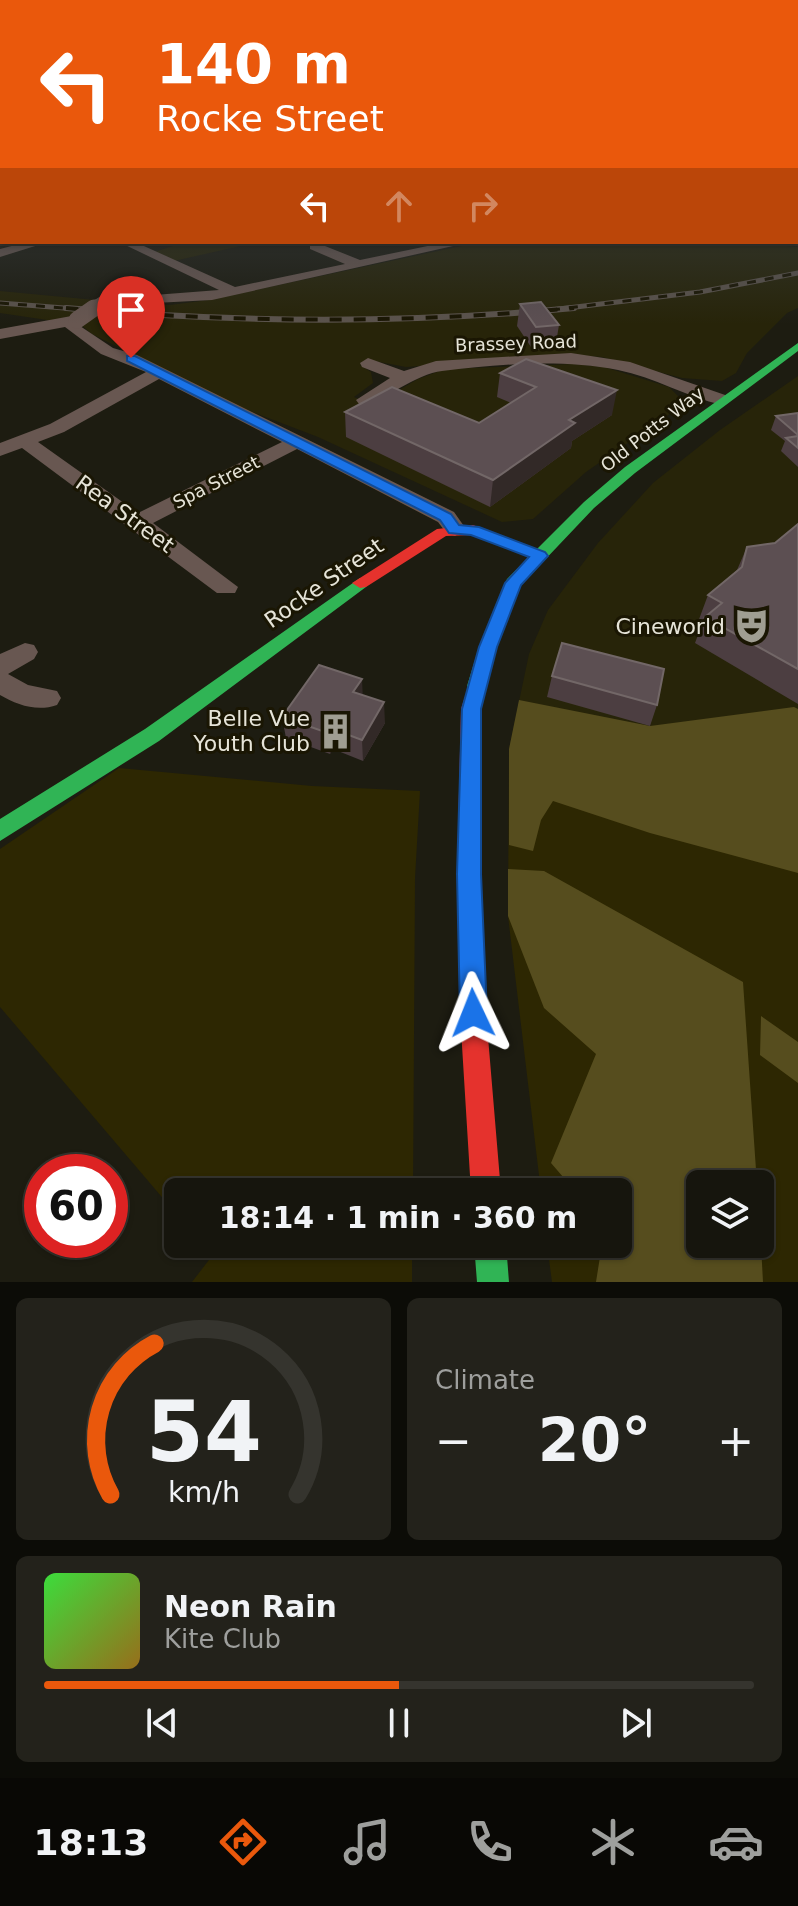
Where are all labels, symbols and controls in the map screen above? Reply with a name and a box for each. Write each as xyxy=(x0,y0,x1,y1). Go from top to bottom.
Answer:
text: 140 m xyxy=(156,31,351,96)
icon: left xyxy=(24,32,128,136)
text: Rocke Street xyxy=(156,98,384,139)
icon: left xyxy=(293,184,337,228)
icon: ahead xyxy=(377,184,421,228)
icon: right xyxy=(461,184,505,228)
pin xyxy=(97,276,165,358)
icon: arrive xyxy=(109,288,153,332)
street label: Brassey Road xyxy=(455,330,577,356)
street label: Old Potts Way xyxy=(596,382,708,476)
street label: Spa Street xyxy=(169,451,263,513)
street label: Rea Street xyxy=(71,470,179,558)
street label: Rocke Street xyxy=(260,533,388,633)
theatre icon: Cineworld xyxy=(732,607,770,645)
place label: Cineworld xyxy=(615,614,725,639)
place label: Belle Vue Youth Club xyxy=(192,706,310,756)
building icon: Belle Vue Youth Club xyxy=(317,712,355,750)
position arrow xyxy=(431,971,515,1055)
speed limit sign: 60 xyxy=(24,1154,128,1258)
map controls xyxy=(686,1170,774,1258)
button: layers xyxy=(686,1170,774,1258)
text: 18:14 · 1 min · 360 m xyxy=(219,1200,577,1235)
text: Climate xyxy=(435,1365,535,1395)
text: 54 xyxy=(146,1384,261,1481)
text: 20° xyxy=(538,1405,651,1475)
text: − xyxy=(435,1415,472,1466)
text: + xyxy=(717,1415,754,1466)
text: km/h xyxy=(167,1475,240,1509)
text: Neon Rain xyxy=(164,1589,337,1624)
text: Kite Club xyxy=(164,1624,281,1654)
icon: previous xyxy=(140,1701,184,1745)
icon: pause xyxy=(377,1701,421,1745)
icon: next xyxy=(614,1701,658,1745)
icon: directions xyxy=(215,1814,271,1870)
icon: music xyxy=(339,1814,395,1870)
icon: phone xyxy=(462,1814,518,1870)
icon: climate xyxy=(585,1814,641,1870)
icon: car xyxy=(708,1814,764,1870)
text: 18:13 xyxy=(34,1822,148,1863)

